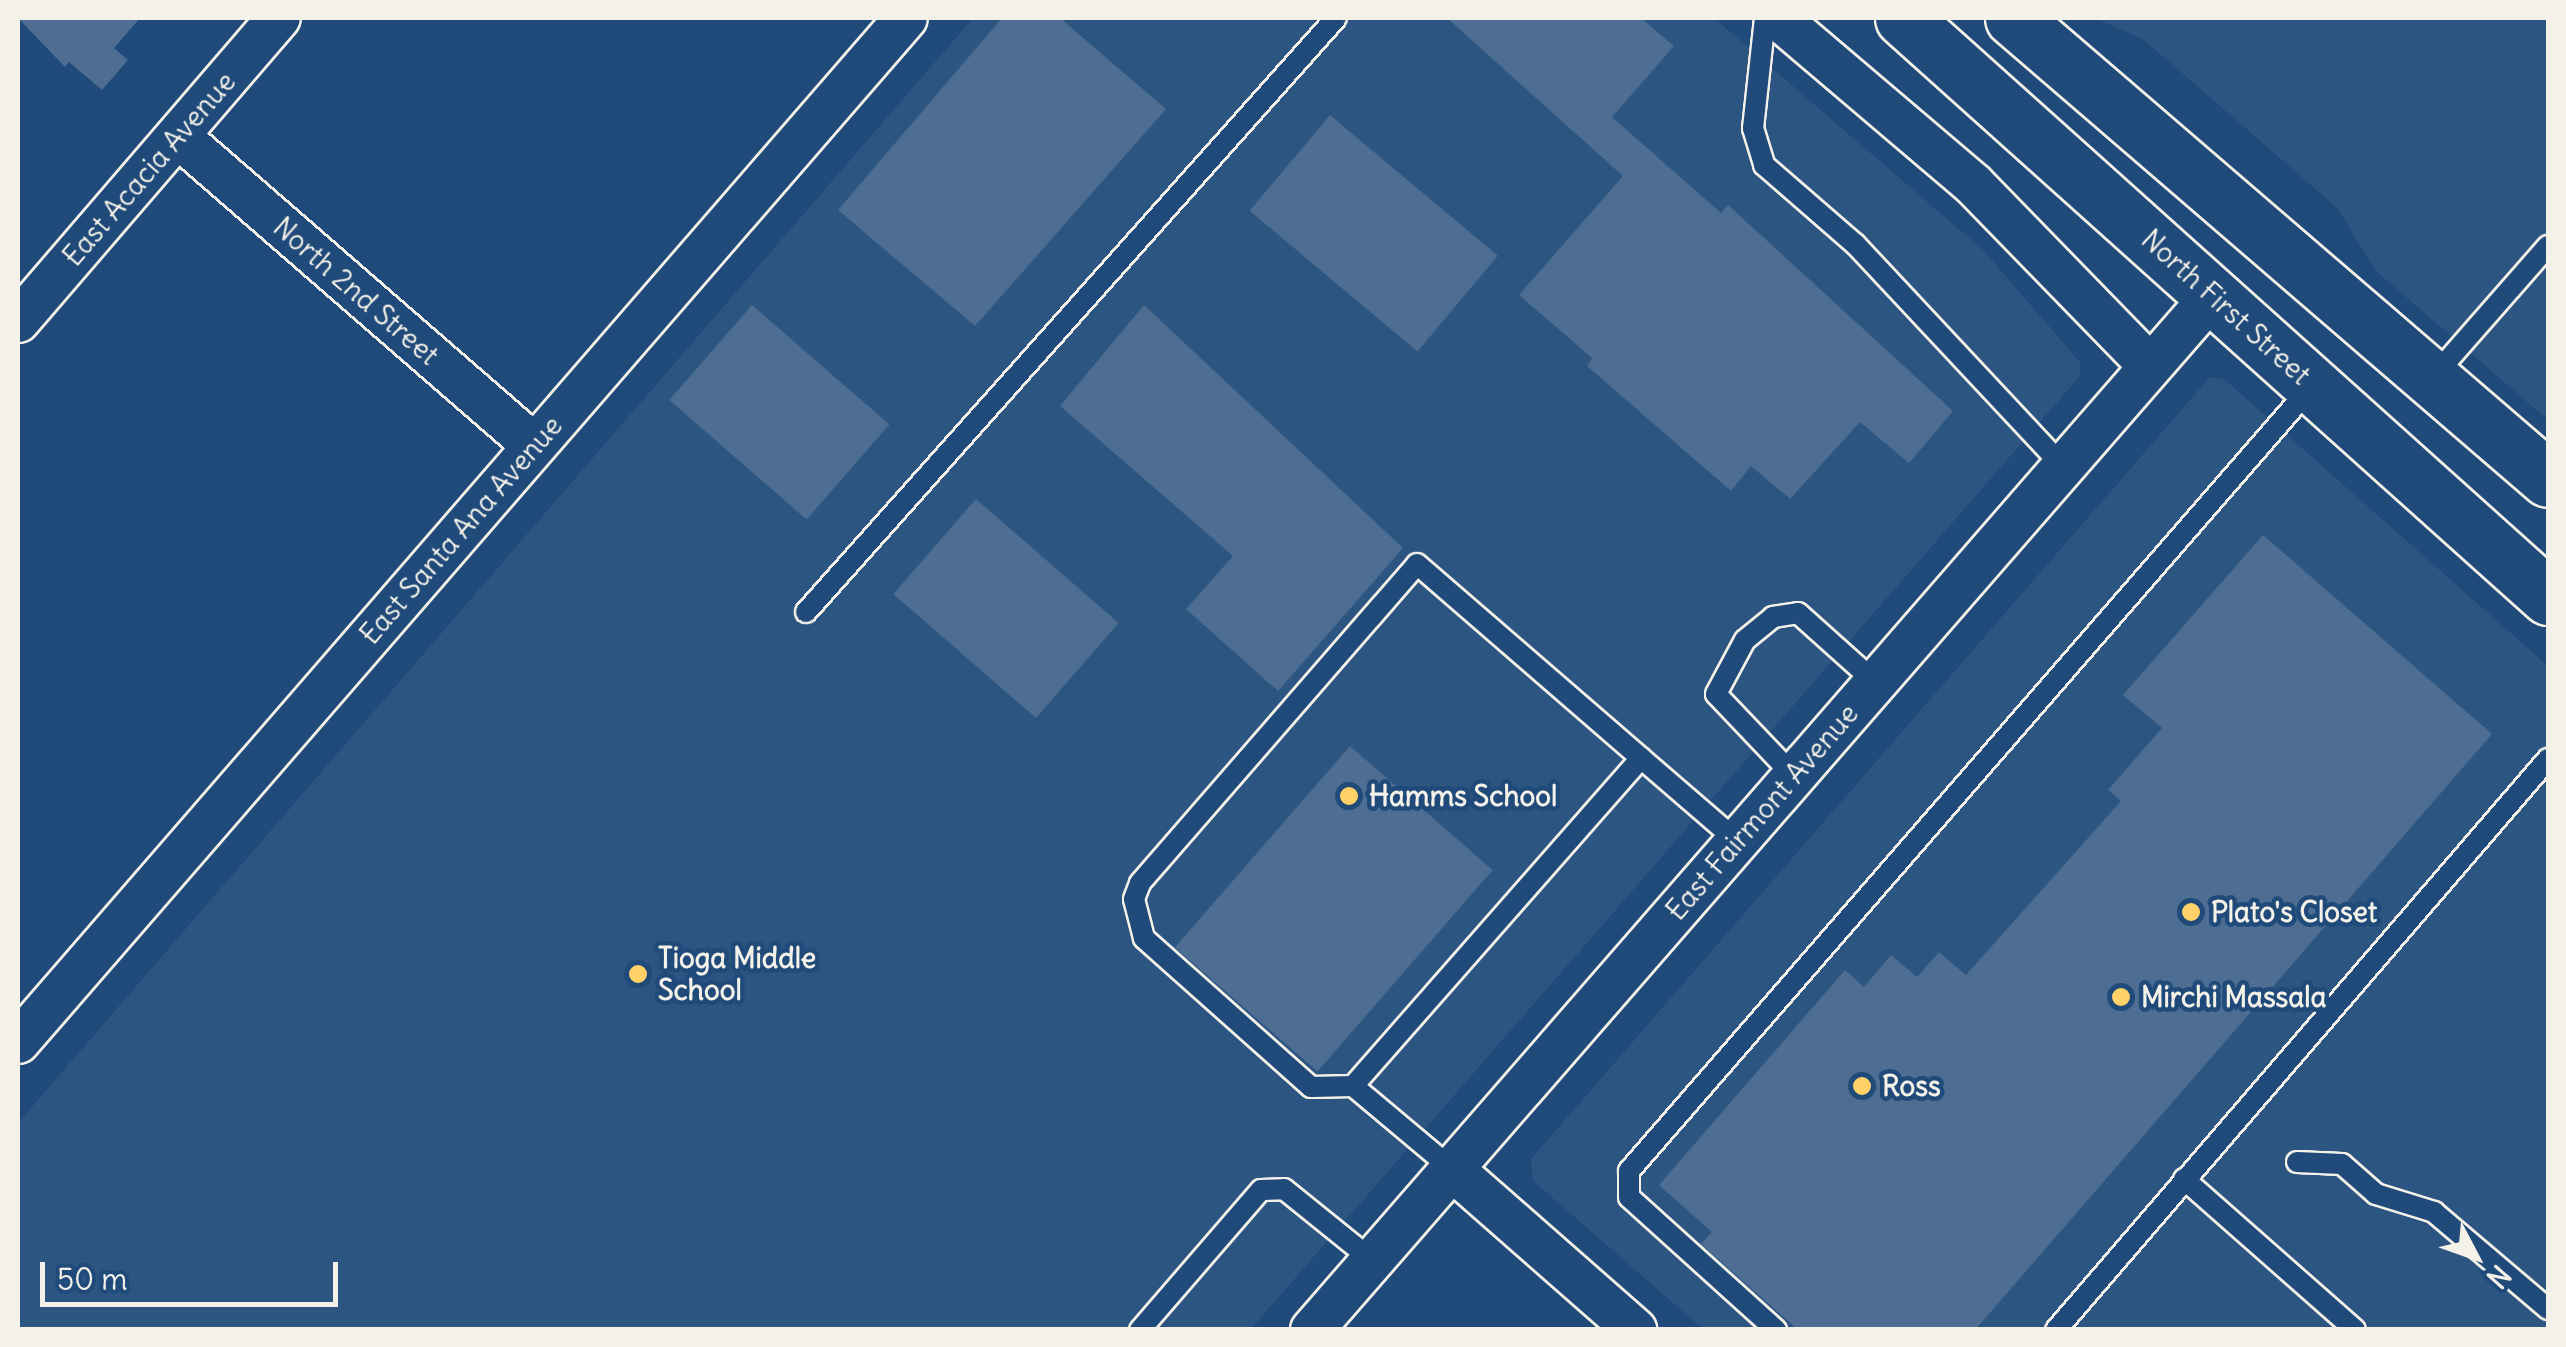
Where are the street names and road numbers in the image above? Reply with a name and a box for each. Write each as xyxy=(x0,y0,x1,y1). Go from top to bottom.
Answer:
street label: East Acacia Avenue xyxy=(56,65,242,273)
street label: North 2nd Street xyxy=(267,210,445,372)
street label: North First Street xyxy=(2135,222,2317,392)
street label: East Santa Ana Avenue xyxy=(353,409,569,651)
street label: East Fairmont Avenue xyxy=(1659,697,1865,927)

